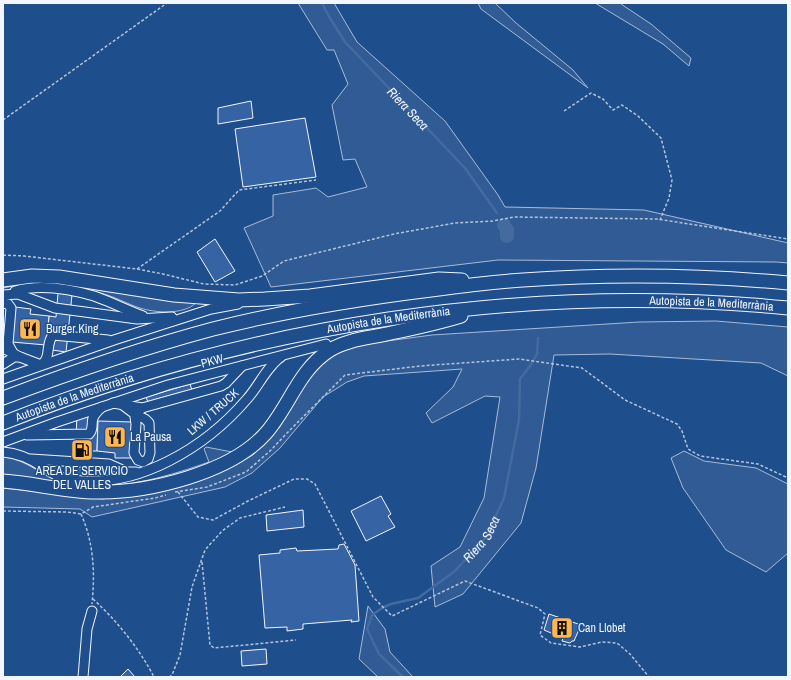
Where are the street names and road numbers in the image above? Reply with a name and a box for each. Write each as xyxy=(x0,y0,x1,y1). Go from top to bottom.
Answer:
street label: Autopista de la Mediterrània xyxy=(648,293,775,315)
street label: Autopista de la Mediterrània xyxy=(325,303,452,337)
street label: PKW xyxy=(199,350,226,372)
street label: Autopista de la Mediterrània xyxy=(12,369,136,426)
street label: LKW / TRUCK xyxy=(184,385,242,439)

